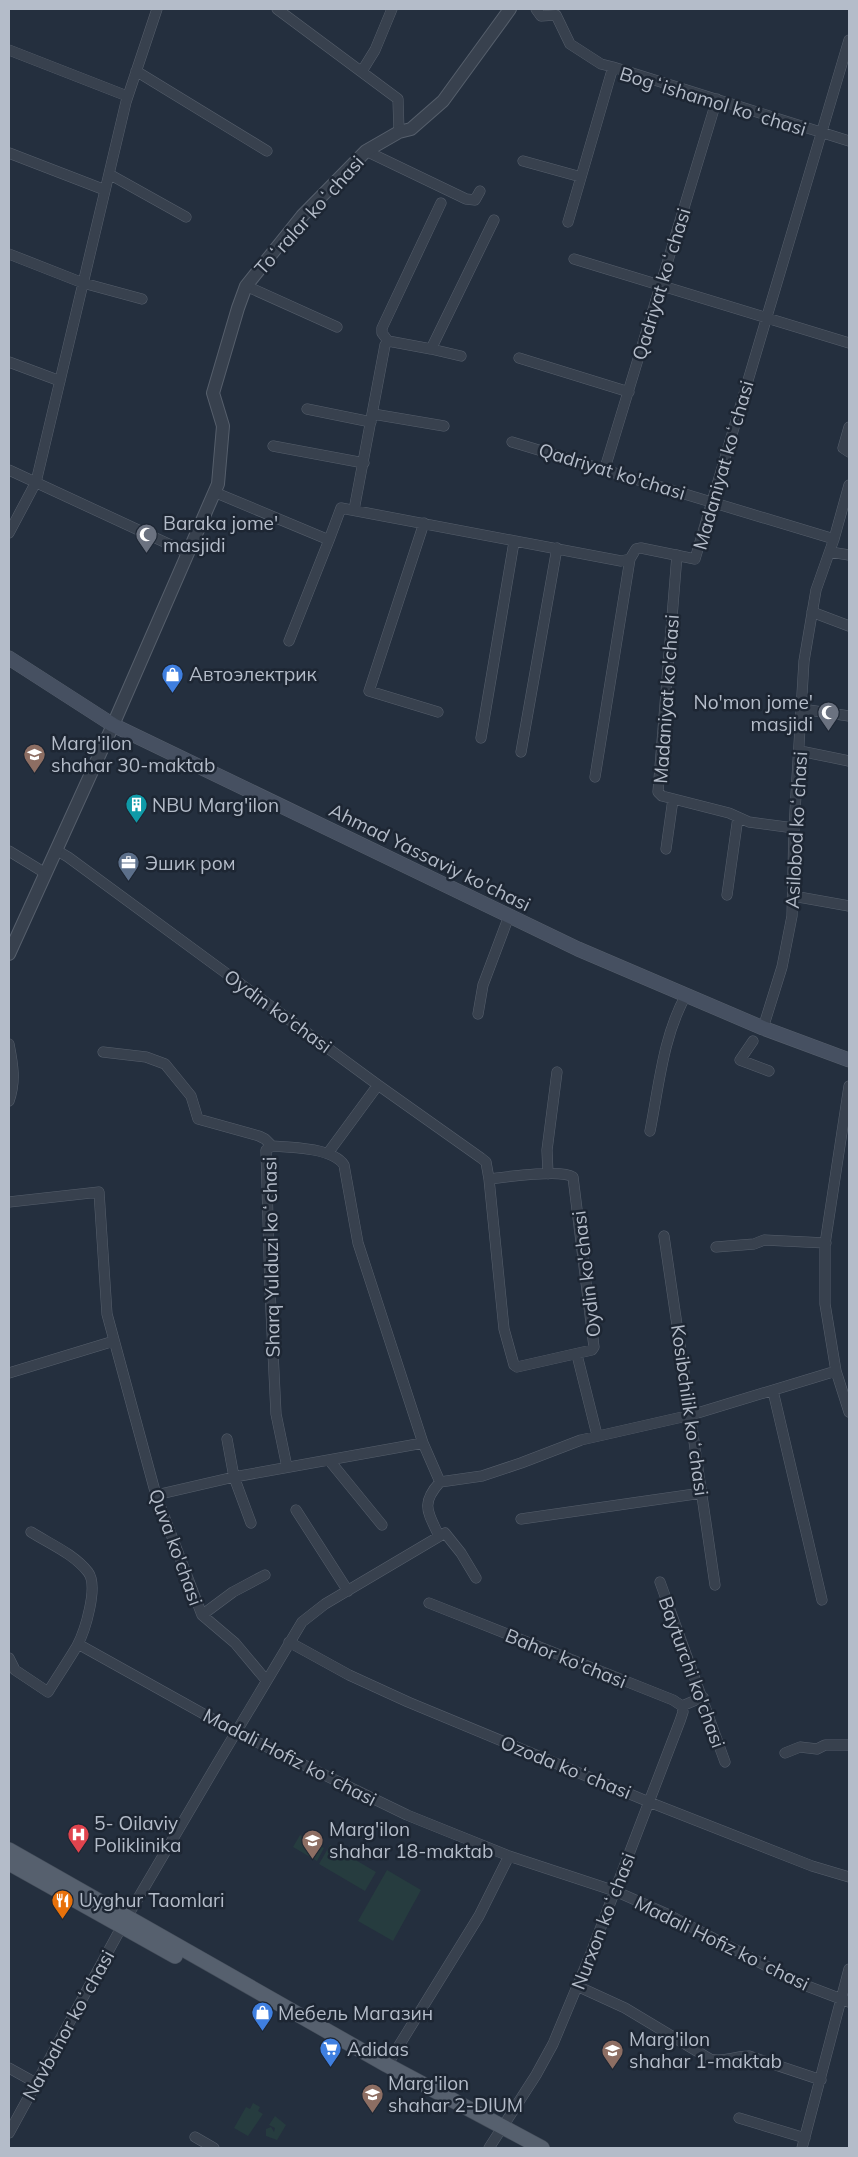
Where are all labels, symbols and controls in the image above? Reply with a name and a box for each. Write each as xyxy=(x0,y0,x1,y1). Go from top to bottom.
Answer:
street label: Bogʻishamol koʻchasi xyxy=(617,61,809,141)
street label: Toʻralar koʻchasi xyxy=(249,150,369,280)
street label: Qadriyat koʻchasi xyxy=(626,205,696,363)
street label: Madaniyat koʻchasi xyxy=(687,378,759,552)
street label: Qadriyat ko'chasi xyxy=(536,437,688,505)
place label: Baraka jome' masjidi xyxy=(163,511,278,557)
mosque icon: Baraka jome' masjidi xyxy=(135,522,159,553)
street label: Madaniyat ko'chasi xyxy=(648,614,684,784)
shop icon: Автоэлектрик xyxy=(161,662,185,693)
place label: Автоэлектрик xyxy=(189,662,318,686)
place label: No'mon jome' masjidi xyxy=(694,690,813,736)
mosque icon: No'mon jome' masjidi xyxy=(817,701,841,732)
place label: Marg'ilon shahar 30-maktab xyxy=(51,731,215,777)
school or university icon: Marg'ilon shahar 30-maktab xyxy=(23,742,47,773)
street label: Asilobod koʻchasi xyxy=(780,751,812,909)
building icon: NBU Marg'ilon xyxy=(124,793,148,824)
place label: NBU Marg'ilon xyxy=(152,793,279,817)
street label: Ahmad Yassaviy ko'chasi xyxy=(325,798,535,916)
office icon: Эшик ром xyxy=(117,851,141,882)
place label: Эшик ром xyxy=(145,851,236,875)
street label: Oydin ko'chasi xyxy=(220,964,336,1058)
street label: Sharq Yulduzi koʻchasi xyxy=(257,1156,285,1358)
street label: Oydin ko'chasi xyxy=(566,1209,606,1339)
street label: Kosibchilik koʻchasi xyxy=(666,1323,714,1497)
street label: Quva ko'chasi xyxy=(144,1485,208,1609)
street label: Bayturchi ko'chasi xyxy=(653,1593,731,1751)
street label: Bahor ko'chasi xyxy=(502,1623,630,1693)
street label: Madali Hofiz koʻchasi xyxy=(199,1703,381,1811)
street label: Ozoda koʻchasi xyxy=(497,1730,635,1804)
place label: 5- Oilaviy Poliklinika xyxy=(94,1811,181,1857)
place label: Marg'ilon shahar 18-maktab xyxy=(329,1817,493,1863)
hospital icon: 5- Oilaviy Poliklinika xyxy=(66,1822,90,1853)
school or university icon: Marg'ilon shahar 18-maktab xyxy=(301,1828,325,1859)
street label: Nurxon koʻchasi xyxy=(566,1849,640,1993)
restaurant icon: Uyghur Taomlari xyxy=(51,1888,75,1919)
place label: Uyghur Taomlari xyxy=(79,1888,225,1912)
street label: Madali Hofiz koʻchasi xyxy=(631,1890,813,1996)
street label: Navbahor koʻchasi xyxy=(17,1946,119,2104)
shop icon: Мебель Магазин xyxy=(250,2001,274,2032)
place label: Мебель Магазин xyxy=(278,2001,433,2025)
place label: Marg'ilon shahar 1-maktab xyxy=(629,2027,782,2073)
supermarket icon: Adidas xyxy=(319,2037,343,2068)
place label: Adidas xyxy=(347,2037,409,2061)
school or university icon: Marg'ilon shahar 1-maktab xyxy=(601,2038,625,2069)
place label: Marg'ilon shahar 2-DIUM xyxy=(388,2071,523,2117)
school or university icon: Marg'ilon shahar 2-DIUM xyxy=(360,2082,384,2113)

